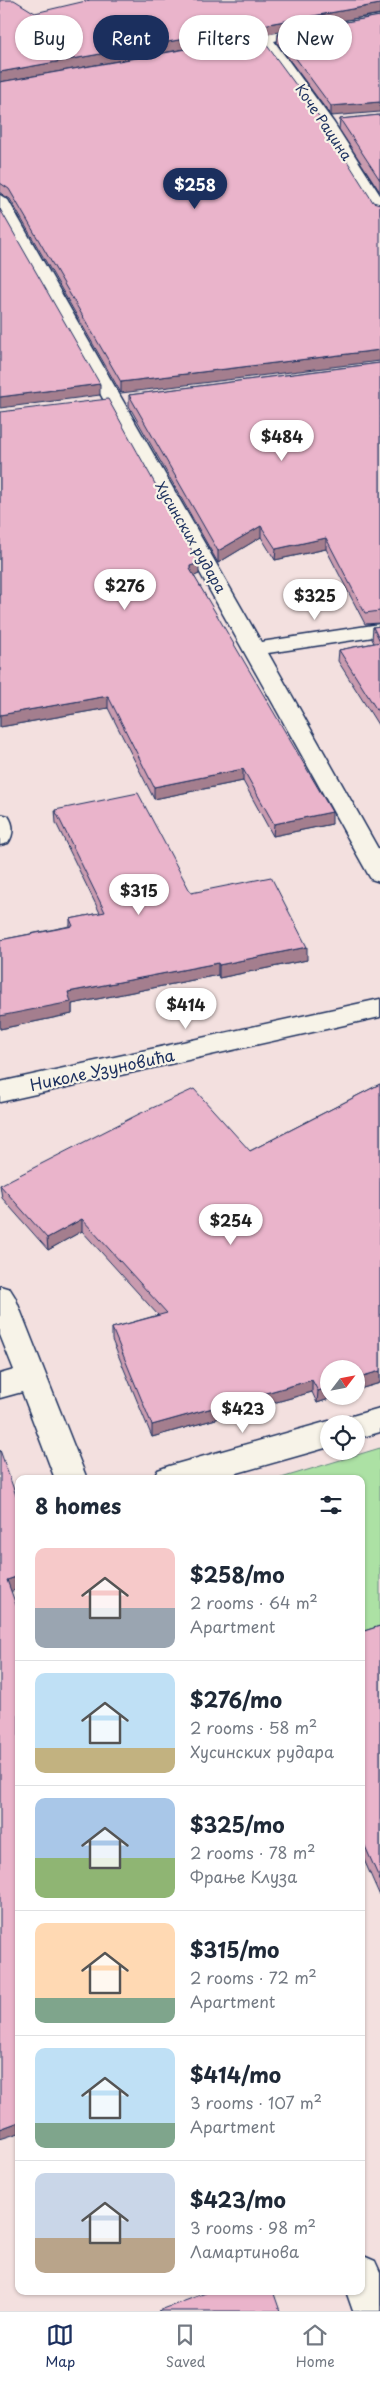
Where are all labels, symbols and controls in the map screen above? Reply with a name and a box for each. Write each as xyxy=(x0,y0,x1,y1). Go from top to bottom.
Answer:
chip: Buy xyxy=(15,15,83,60)
chip: Rent xyxy=(93,15,169,60)
chip: Filters xyxy=(179,15,268,60)
chip: New xyxy=(278,15,352,60)
street label: Коче Рацина xyxy=(291,79,358,165)
pin: $258 xyxy=(165,168,225,210)
text: $258 xyxy=(174,172,216,196)
pin: $484 xyxy=(252,420,312,462)
text: $484 xyxy=(261,424,303,448)
street label: Хусинских рудара xyxy=(150,477,232,597)
pin: $276 xyxy=(95,568,155,611)
text: $276 xyxy=(105,573,145,597)
pin: $325 xyxy=(285,578,345,621)
text: $325 xyxy=(294,583,336,607)
pin: $315 xyxy=(109,874,169,916)
text: $315 xyxy=(120,878,158,902)
pin: $414 xyxy=(156,988,216,1030)
text: $414 xyxy=(167,992,205,1016)
street label: Николе Узуновића xyxy=(28,1042,176,1096)
pin: $254 xyxy=(201,1204,261,1246)
text: $254 xyxy=(210,1208,252,1232)
north arrow xyxy=(320,1360,365,1405)
map controls xyxy=(320,1360,365,1460)
pin: $423 xyxy=(213,1392,273,1434)
text: $423 xyxy=(222,1396,264,1420)
button: locate xyxy=(320,1415,365,1460)
text: 8 homes xyxy=(35,1489,121,1521)
icon: filters xyxy=(317,1491,345,1519)
text: $258/mo xyxy=(190,1558,285,1590)
icon: home xyxy=(75,1568,135,1628)
text: 2 rooms · 64 m² xyxy=(190,1590,318,1614)
text: Apartment xyxy=(190,1614,275,1638)
text: $276/mo xyxy=(190,1683,282,1715)
icon: home xyxy=(75,1693,135,1753)
text: 2 rooms · 58 m² xyxy=(190,1715,317,1739)
text: Хусинских рудара xyxy=(190,1739,334,1763)
text: $325/mo xyxy=(190,1808,285,1840)
icon: home xyxy=(75,1818,135,1878)
text: 2 rooms · 78 m² xyxy=(190,1840,316,1864)
text: Фрање Клуза xyxy=(190,1864,297,1888)
text: $315/mo xyxy=(190,1933,279,1965)
icon: home xyxy=(75,1943,135,2003)
text: 2 rooms · 72 m² xyxy=(190,1965,317,1989)
text: Apartment xyxy=(190,1989,275,2013)
text: $414/mo xyxy=(190,2058,281,2090)
icon: home xyxy=(75,2068,135,2128)
text: 3 rooms · 107 m² xyxy=(190,2090,322,2114)
text: Apartment xyxy=(190,2114,275,2138)
text: $423/mo xyxy=(190,2183,286,2215)
icon: home xyxy=(75,2193,135,2253)
text: 3 rooms · 98 m² xyxy=(190,2215,316,2239)
text: Ламартинова xyxy=(190,2239,299,2263)
tab: Map xyxy=(45,2321,75,2372)
tab: Saved xyxy=(166,2321,205,2372)
tab: Home xyxy=(296,2321,335,2372)

